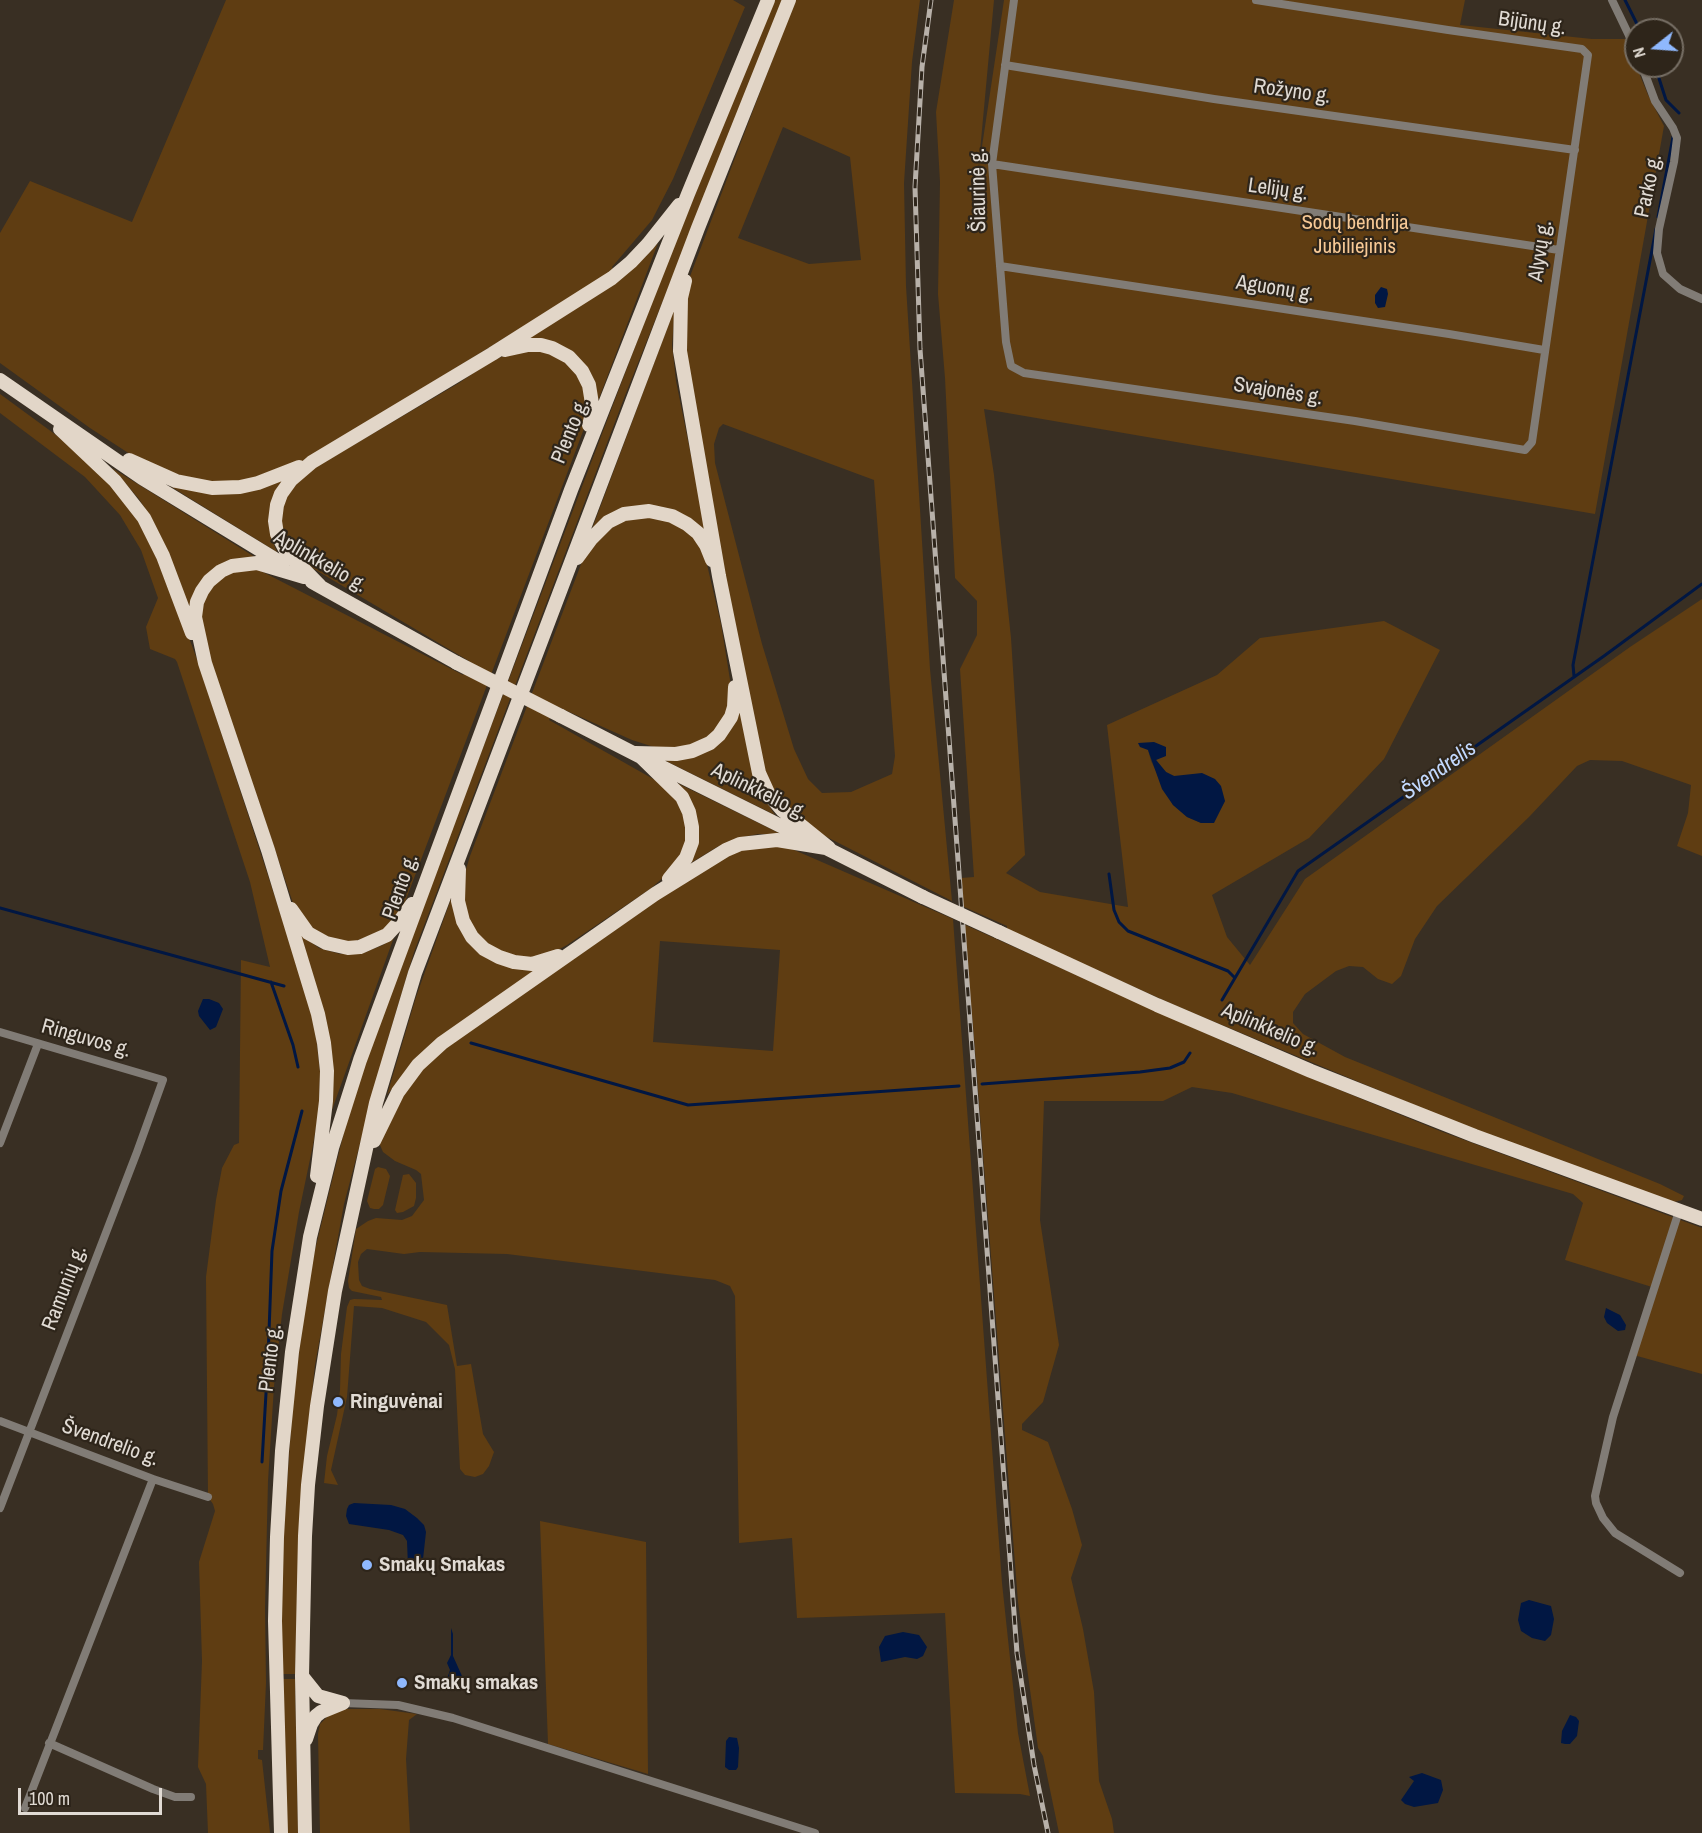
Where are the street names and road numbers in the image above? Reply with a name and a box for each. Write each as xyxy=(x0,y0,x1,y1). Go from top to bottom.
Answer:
street label: Bijūnų g. xyxy=(1497,7,1567,41)
street label: Rožyno g. xyxy=(1252,74,1332,110)
street label: Šiaurinė g. xyxy=(966,148,992,232)
street label: Parko g. xyxy=(1630,152,1668,220)
street label: Lelijų g. xyxy=(1246,173,1310,207)
street label: Alyvų g. xyxy=(1524,219,1558,283)
street label: Aguonų g. xyxy=(1234,270,1316,308)
street label: Svajonės g. xyxy=(1232,373,1324,411)
street label: Plento g. xyxy=(547,395,595,467)
street label: Aplinkkelio g. xyxy=(269,525,371,599)
street label: Aplinkkelio g. xyxy=(707,758,811,826)
street label: Plento g. xyxy=(378,851,424,923)
street label: Aplinkkelio g. xyxy=(1217,998,1323,1062)
street label: Ringuvos g. xyxy=(38,1014,134,1064)
street label: Ramunių g. xyxy=(37,1242,93,1334)
street label: Plento g. xyxy=(254,1323,288,1393)
street label: Švendrelio g. xyxy=(58,1414,162,1472)

